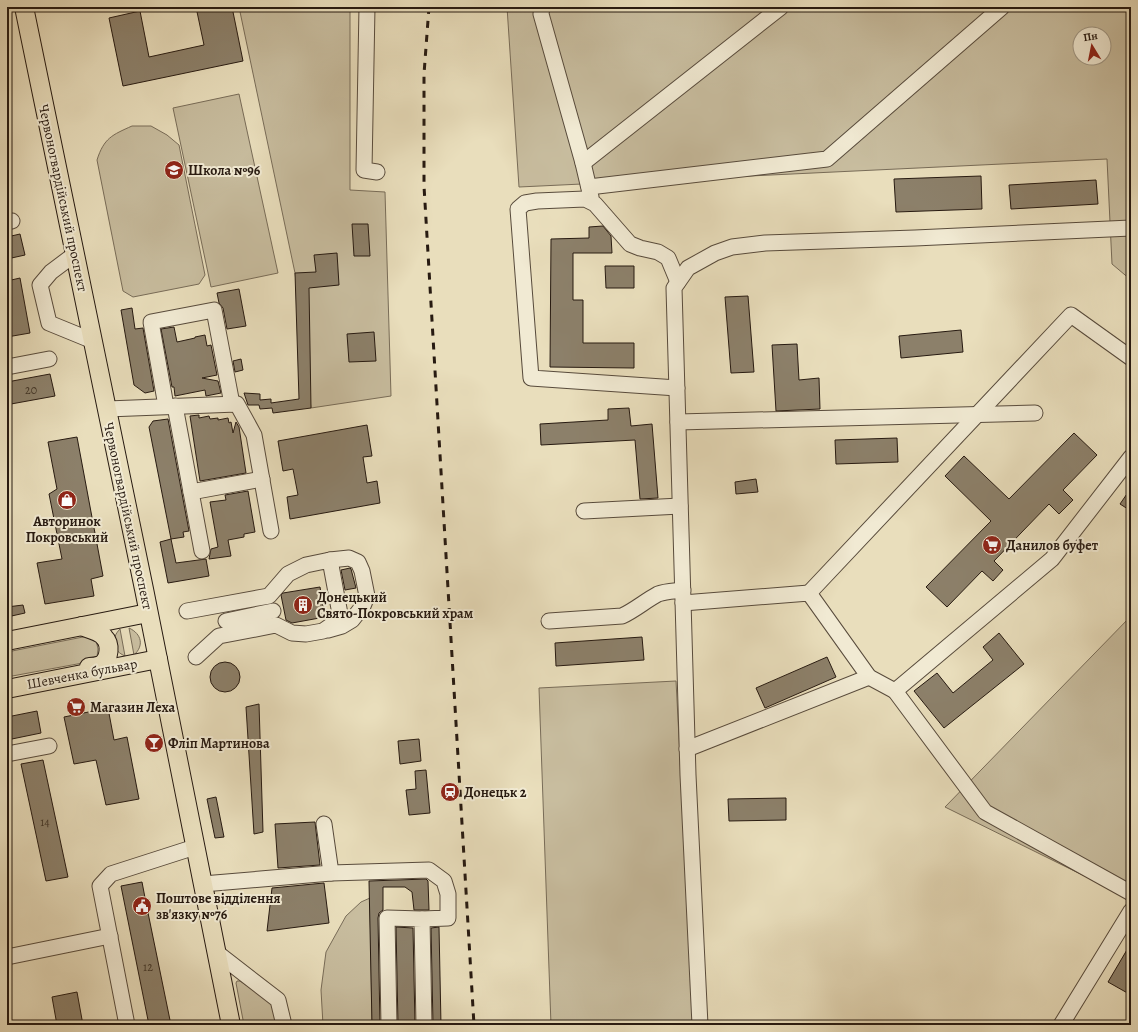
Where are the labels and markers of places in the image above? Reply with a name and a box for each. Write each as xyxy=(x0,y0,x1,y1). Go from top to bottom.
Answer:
school or university icon: Школа №96 xyxy=(163,159,185,181)
place label: Школа №96 xyxy=(188,161,261,180)
shop icon: Авторинок Покровський xyxy=(56,489,78,511)
place label: Авторинок Покровський xyxy=(26,512,108,547)
supermarket icon: Данилов буфет xyxy=(981,534,1003,556)
place label: Данилов буфет xyxy=(1006,536,1099,555)
place label: Донецький Свято-Покровський храм xyxy=(317,588,474,623)
building icon: Донецький Свято-Покровський храм xyxy=(292,594,314,616)
supermarket icon: Магазин Леха xyxy=(65,696,87,718)
place label: Магазин Леха xyxy=(90,698,176,717)
bar icon: Фліп Мартинова xyxy=(143,732,165,754)
place label: Фліп Мартинова xyxy=(168,734,270,753)
station icon: Донецьк 2 xyxy=(439,781,461,803)
place label: Донецьк 2 xyxy=(464,783,527,802)
place label: Поштове відділення зв'язку №76 xyxy=(156,889,281,924)
public building icon: Поштове відділення зв'язку №76 xyxy=(131,895,153,917)

